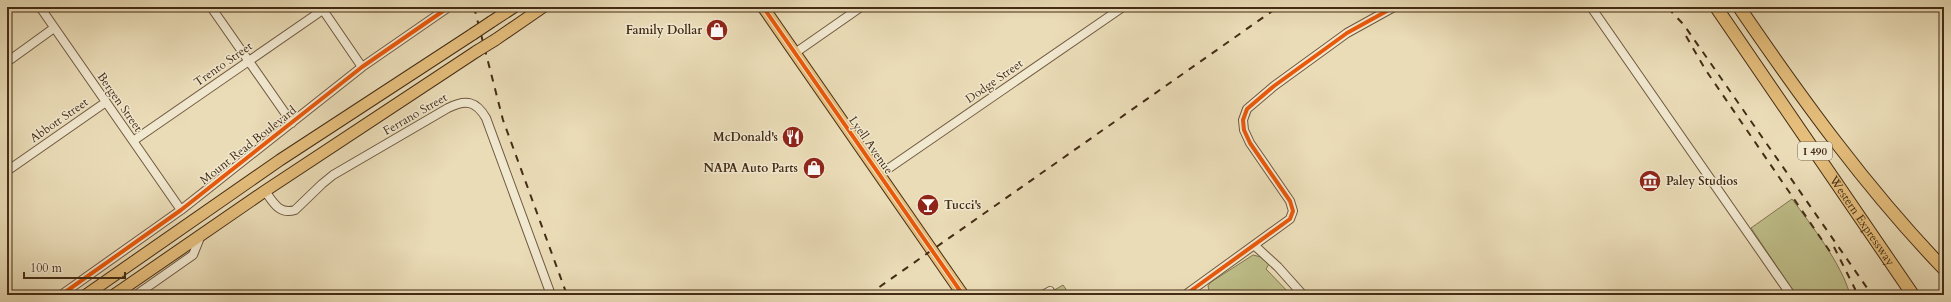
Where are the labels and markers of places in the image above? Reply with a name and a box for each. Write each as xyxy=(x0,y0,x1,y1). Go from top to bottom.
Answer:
shop icon: Family Dollar xyxy=(704,17,730,43)
place label: Family Dollar xyxy=(626,22,702,38)
restaurant icon: McDonald's xyxy=(780,124,806,150)
place label: McDonald's xyxy=(713,129,778,145)
shop icon: NAPA Auto Parts xyxy=(801,155,827,181)
place label: NAPA Auto Parts xyxy=(704,160,798,176)
museum icon: Paley Studios xyxy=(1637,168,1663,194)
place label: Paley Studios xyxy=(1666,173,1738,189)
bar icon: Tucci's xyxy=(915,192,941,218)
place label: Tucci's xyxy=(944,197,981,213)

